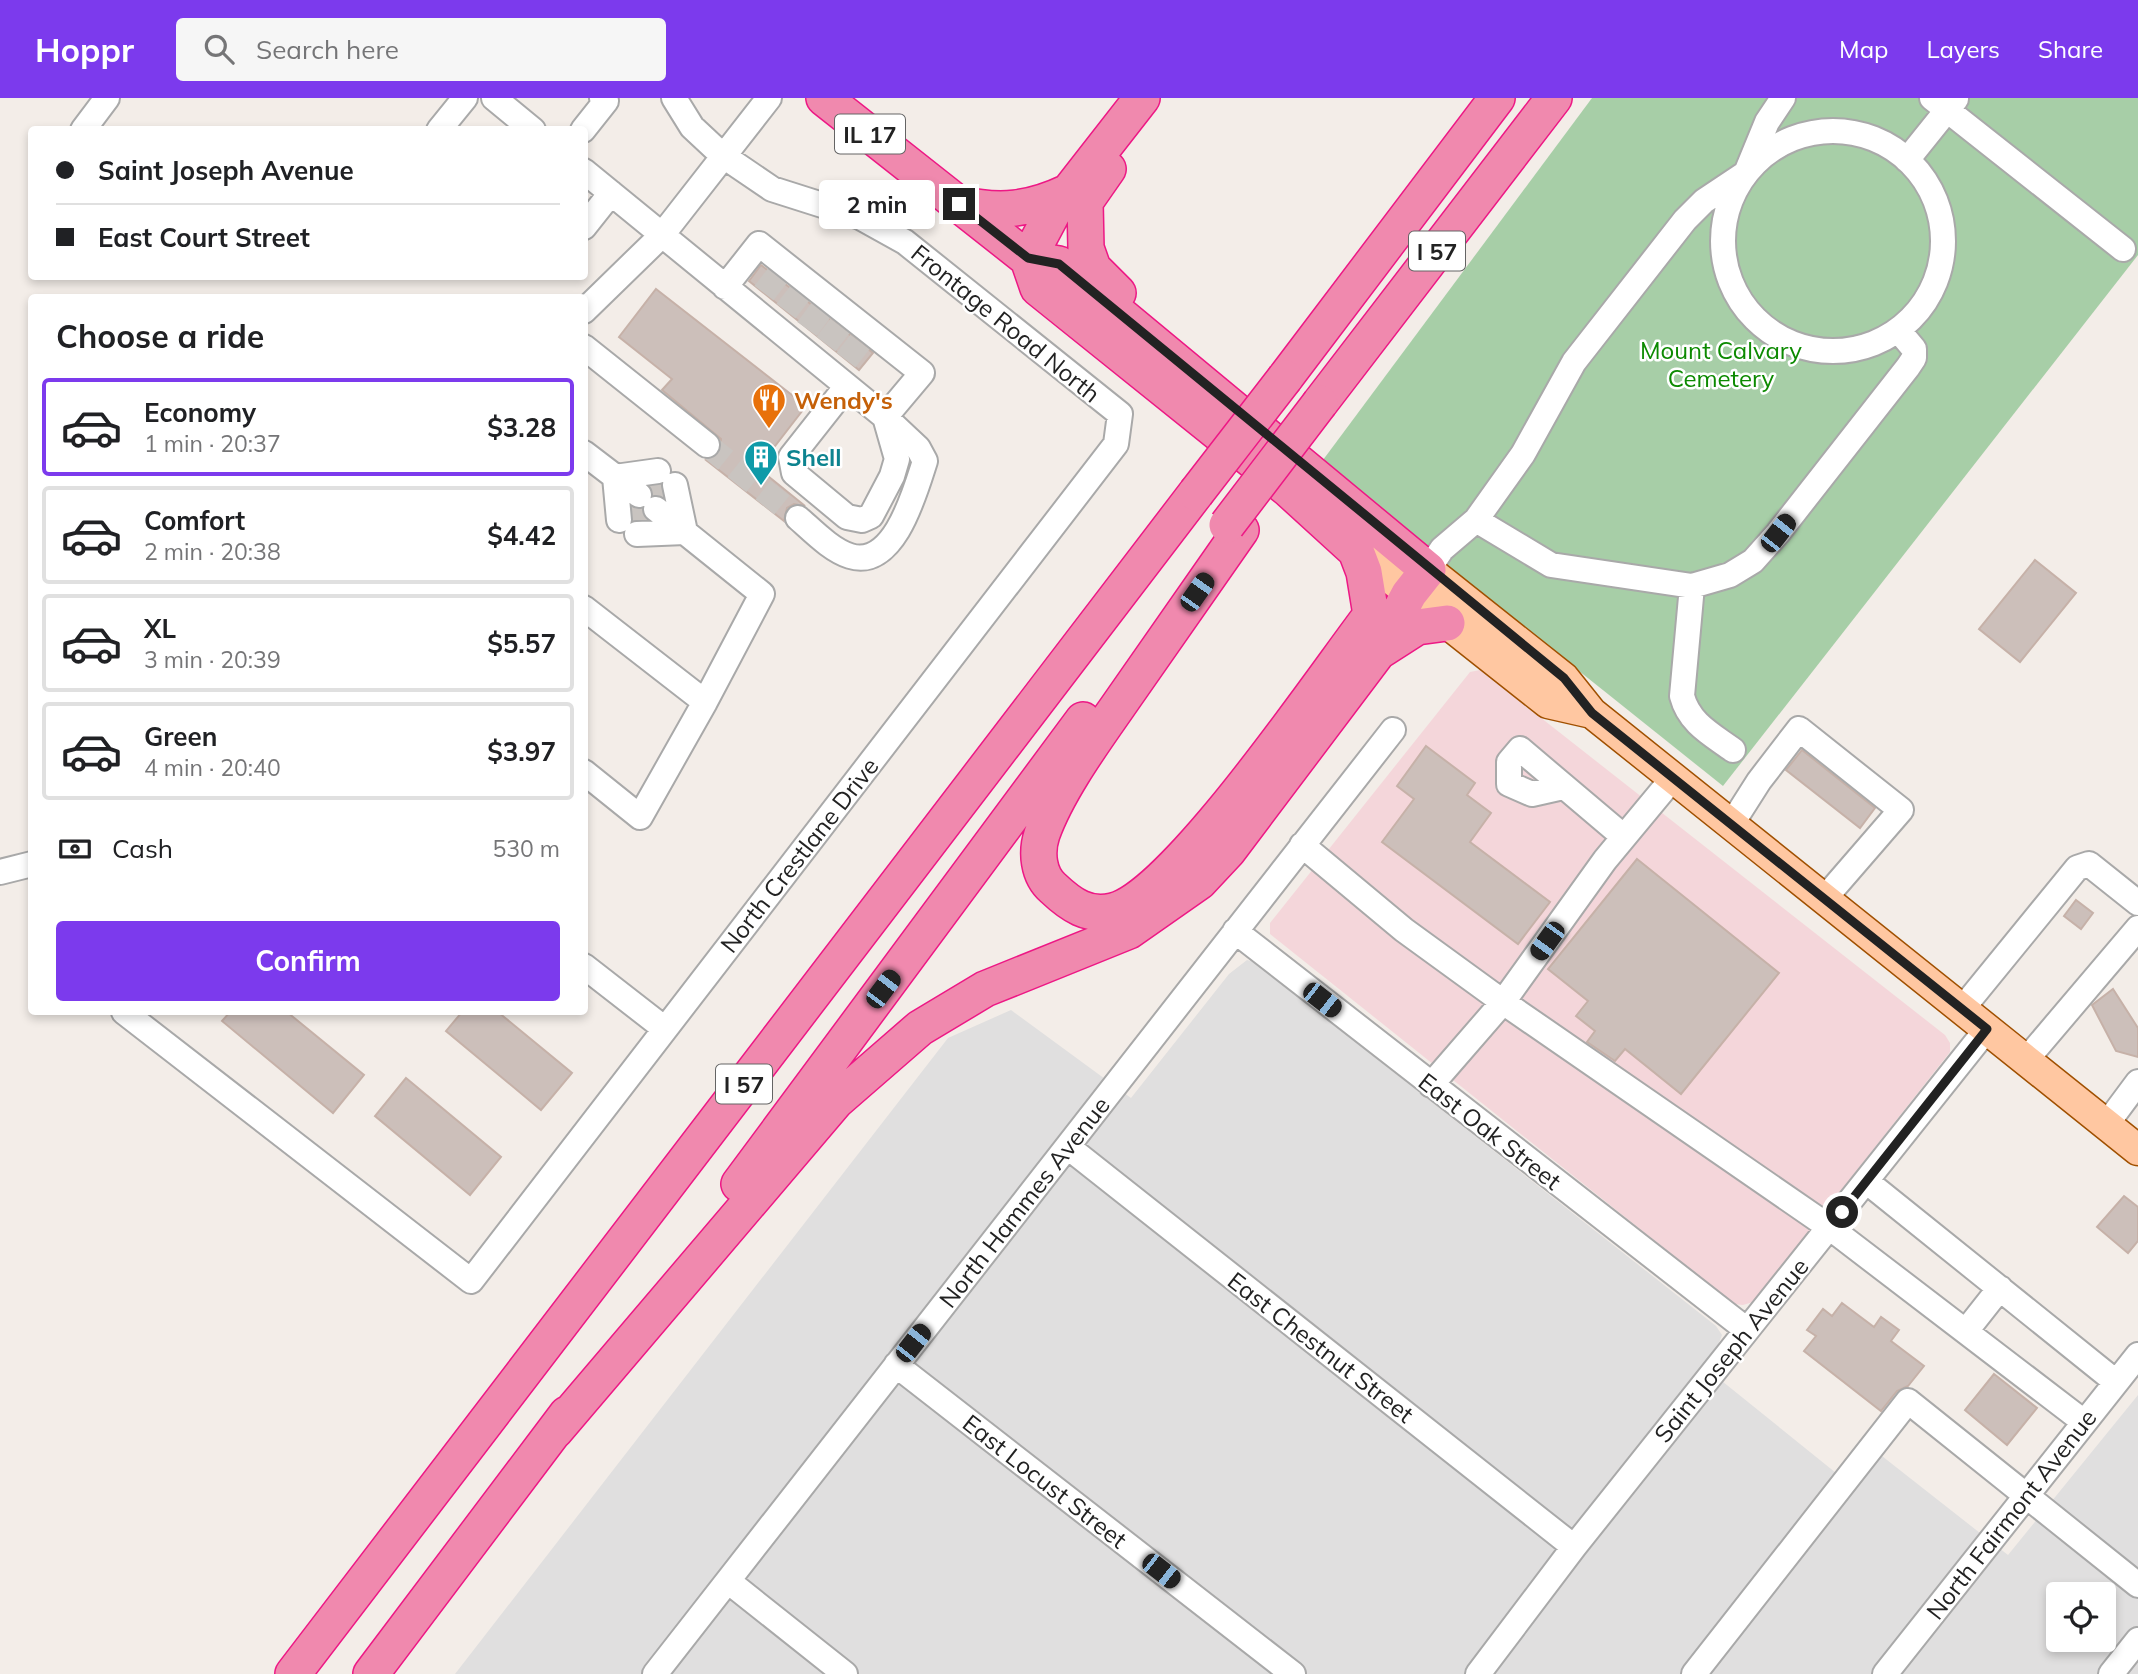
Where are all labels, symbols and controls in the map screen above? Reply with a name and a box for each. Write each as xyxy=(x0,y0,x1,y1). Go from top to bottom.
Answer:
search box xyxy=(176,18,666,81)
text: Hoppr xyxy=(35,29,134,70)
icon: search xyxy=(200,30,238,68)
text: Search here xyxy=(256,33,399,66)
text: Map xyxy=(1839,34,1888,64)
text: Layers xyxy=(1926,34,2000,64)
text: Share xyxy=(2038,34,2103,64)
road number: IL 17 xyxy=(835,115,905,154)
text: Saint Joseph Avenue xyxy=(98,154,354,187)
callout: 2 min xyxy=(819,180,934,228)
route end xyxy=(943,188,975,220)
text: 2 min xyxy=(847,190,907,219)
text: East Court Street xyxy=(98,221,310,254)
road number: I 57 xyxy=(1409,232,1465,270)
street label: Frontage Road North xyxy=(905,237,1107,409)
text: Choose a ride xyxy=(56,316,264,356)
park label: Mount Calvary Cemetery xyxy=(1640,335,1802,393)
restaurant icon: Wendy's xyxy=(750,381,788,430)
place label: Wendy's xyxy=(794,385,893,415)
icon: car xyxy=(60,396,123,459)
text: Economy xyxy=(144,396,256,429)
text: $3.28 xyxy=(487,411,556,444)
text: 1 min · 20:37 xyxy=(144,429,281,458)
building icon: Shell xyxy=(742,438,780,487)
place label: Shell xyxy=(786,442,842,472)
icon: car xyxy=(60,504,123,567)
text: Comfort xyxy=(144,504,245,537)
car xyxy=(1757,510,1800,556)
text: $4.42 xyxy=(487,519,556,552)
text: 2 min · 20:38 xyxy=(144,537,281,566)
car xyxy=(1177,569,1218,615)
icon: car xyxy=(60,612,123,675)
text: XL xyxy=(144,612,176,645)
text: $5.57 xyxy=(487,627,556,660)
text: 3 min · 20:39 xyxy=(144,645,281,674)
icon: car xyxy=(60,720,123,783)
text: Green xyxy=(144,720,217,753)
text: $3.97 xyxy=(487,735,556,768)
street label: North Crestlane Drive xyxy=(713,751,885,959)
text: 4 min · 20:40 xyxy=(144,753,281,782)
icon: cash xyxy=(56,830,94,868)
text: Cash xyxy=(112,832,173,865)
text: 530 m xyxy=(492,834,560,863)
car xyxy=(1527,918,1568,964)
button: Confirm xyxy=(56,921,560,1001)
car xyxy=(862,966,905,1012)
car xyxy=(1299,979,1346,1021)
road number: I 57 xyxy=(716,1065,772,1104)
street label: East Oak Street xyxy=(1413,1066,1567,1196)
street label: North Hammes Avenue xyxy=(932,1091,1116,1313)
route start xyxy=(1826,1196,1858,1228)
street label: Saint Joseph Avenue xyxy=(1647,1252,1815,1448)
street label: East Chestnut Street xyxy=(1222,1265,1420,1429)
car xyxy=(892,1320,935,1366)
street label: North Fairmont Avenue xyxy=(1920,1403,2102,1625)
street label: East Locust Street xyxy=(957,1408,1133,1554)
car xyxy=(1138,1550,1185,1592)
map controls xyxy=(2046,1582,2116,1652)
button: locate xyxy=(2046,1582,2116,1652)

